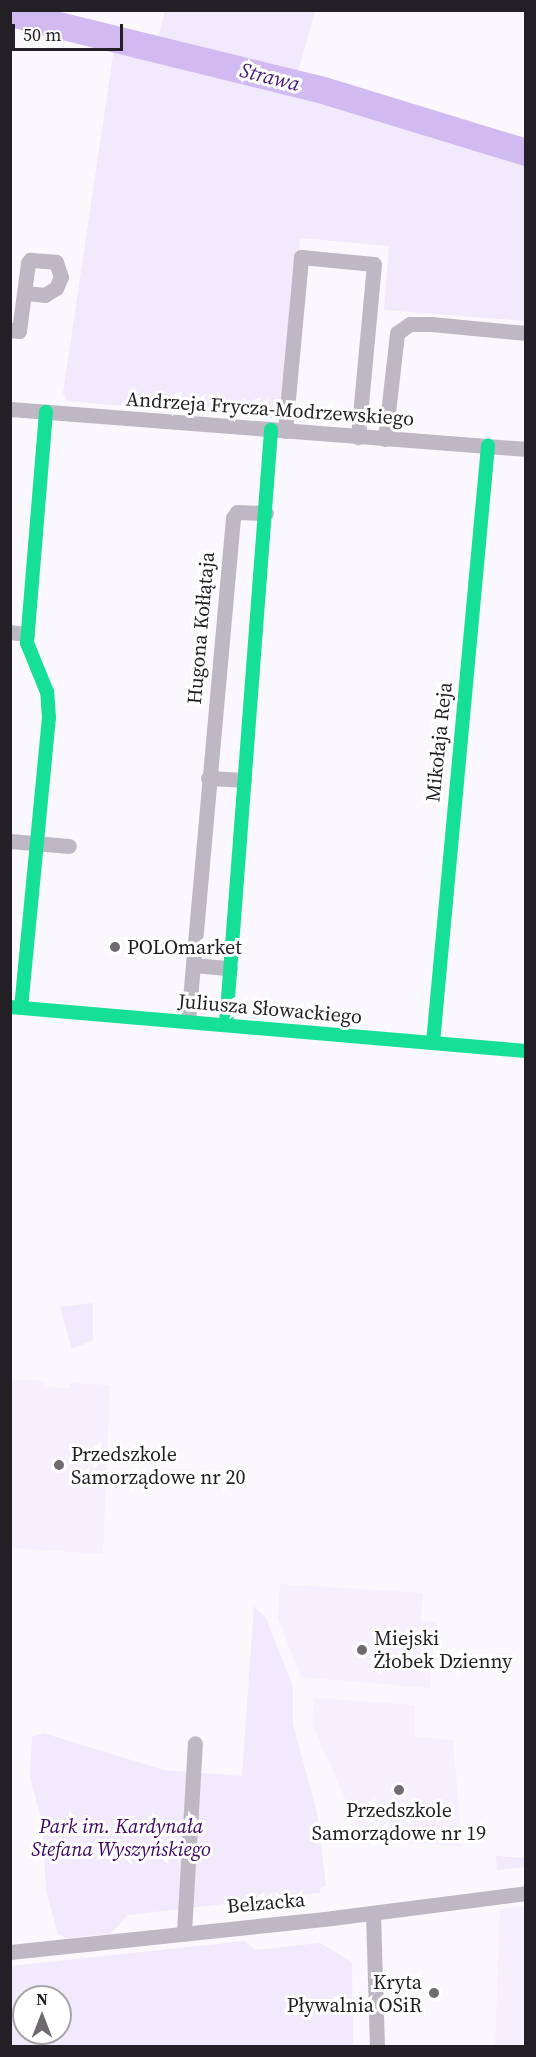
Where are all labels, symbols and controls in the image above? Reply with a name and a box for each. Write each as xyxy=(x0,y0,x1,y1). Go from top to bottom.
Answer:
scale bar xyxy=(15,12,126,50)
text: 50 m xyxy=(23,22,61,47)
water label: Strawa xyxy=(237,57,303,97)
street label: Andrzeja Frycza-Modrzewskiego xyxy=(125,387,415,431)
street label: Hugona Kołłątaja xyxy=(182,551,220,705)
street label: Mikołaja Reja xyxy=(421,681,457,803)
place label: POLOmarket xyxy=(127,935,242,959)
marker: POLOmarket xyxy=(108,940,122,954)
street label: Juliusza Słowackiego xyxy=(177,989,363,1029)
place label: Przedszkole Samorządowe nr 20 xyxy=(71,1442,245,1489)
marker: Przedszkole Samorządowe nr 20 xyxy=(52,1458,66,1472)
place label: Miejski Żłobek Dzienny xyxy=(374,1626,512,1673)
marker: Miejski Żłobek Dzienny xyxy=(355,1643,369,1657)
marker: Przedszkole Samorządowe nr 19 xyxy=(392,1783,406,1797)
place label: Przedszkole Samorządowe nr 19 xyxy=(312,1799,486,1846)
park label: Park im. Kardynała Stefana Wyszyńskiego xyxy=(31,1814,211,1861)
street label: Belzacka xyxy=(226,1888,306,1918)
place label: Kryta Pływalnia OSiR xyxy=(287,1970,422,2017)
north arrow xyxy=(12,1985,72,2045)
marker: Kryta Pływalnia OSiR xyxy=(427,1986,441,2000)
text: N xyxy=(36,1988,48,2010)

